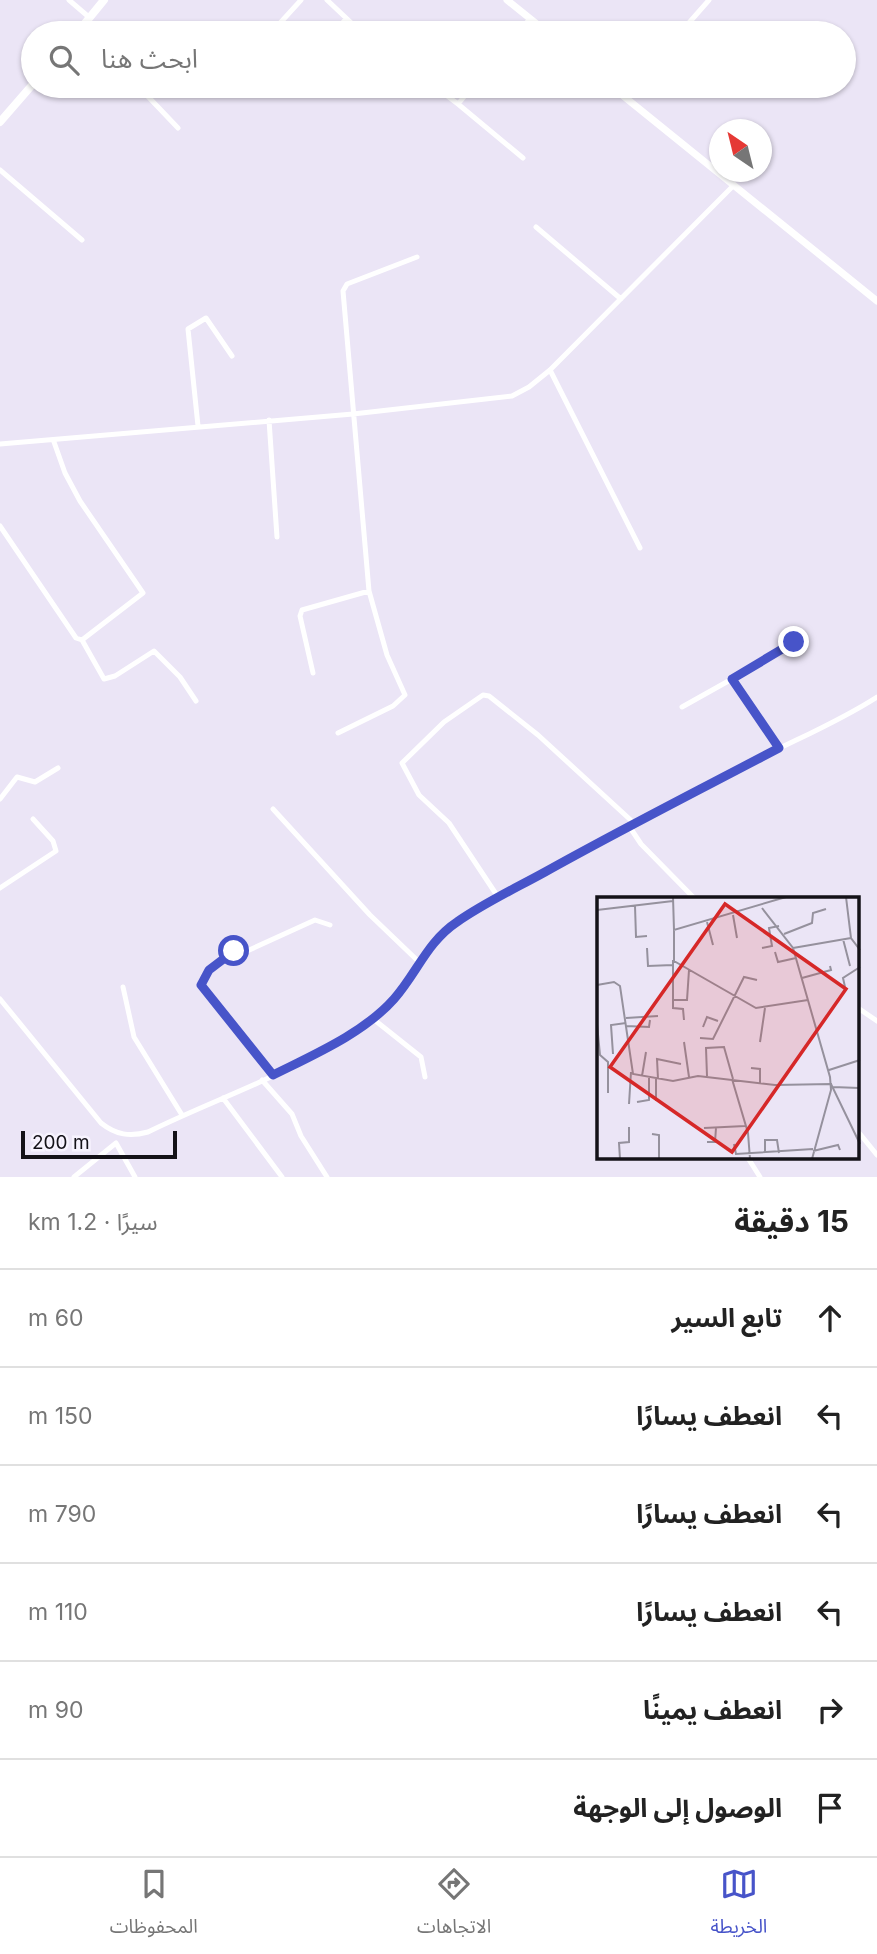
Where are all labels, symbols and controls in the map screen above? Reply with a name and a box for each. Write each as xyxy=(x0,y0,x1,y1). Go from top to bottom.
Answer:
search box xyxy=(21,21,856,98)
icon: search xyxy=(45,41,83,79)
text: ابحث هنا xyxy=(101,43,198,74)
north arrow xyxy=(709,119,772,182)
route end xyxy=(778,626,809,657)
inset map xyxy=(597,897,860,1160)
route start xyxy=(218,935,249,966)
scale bar xyxy=(21,1128,177,1160)
text: 200 m xyxy=(32,1131,90,1154)
text: 15 دقيقة xyxy=(734,1203,849,1239)
text: سيرًا · 1.2 km xyxy=(28,1208,157,1236)
icon: ahead xyxy=(811,1299,849,1337)
text: تابع السير xyxy=(672,1302,782,1333)
text: 60 m xyxy=(28,1304,83,1332)
icon: left xyxy=(811,1397,849,1435)
text: انعطف يسارًا xyxy=(636,1400,782,1431)
text: 150 m xyxy=(28,1402,92,1430)
icon: left xyxy=(811,1495,849,1533)
text: انعطف يسارًا xyxy=(636,1498,782,1529)
text: 790 m xyxy=(28,1500,96,1528)
icon: left xyxy=(811,1593,849,1631)
text: انعطف يسارًا xyxy=(636,1596,782,1627)
text: 110 m xyxy=(28,1598,88,1626)
icon: right xyxy=(811,1691,849,1729)
text: انعطف يمينًا xyxy=(643,1694,782,1725)
text: 90 m xyxy=(28,1696,83,1724)
icon: arrive xyxy=(811,1789,849,1827)
text: الوصول إلى الوجهة xyxy=(573,1792,782,1823)
tab: المحفوظات xyxy=(110,1865,198,1947)
tab: الاتجاهات xyxy=(417,1865,491,1947)
tab: الخريطة xyxy=(710,1865,767,1947)

